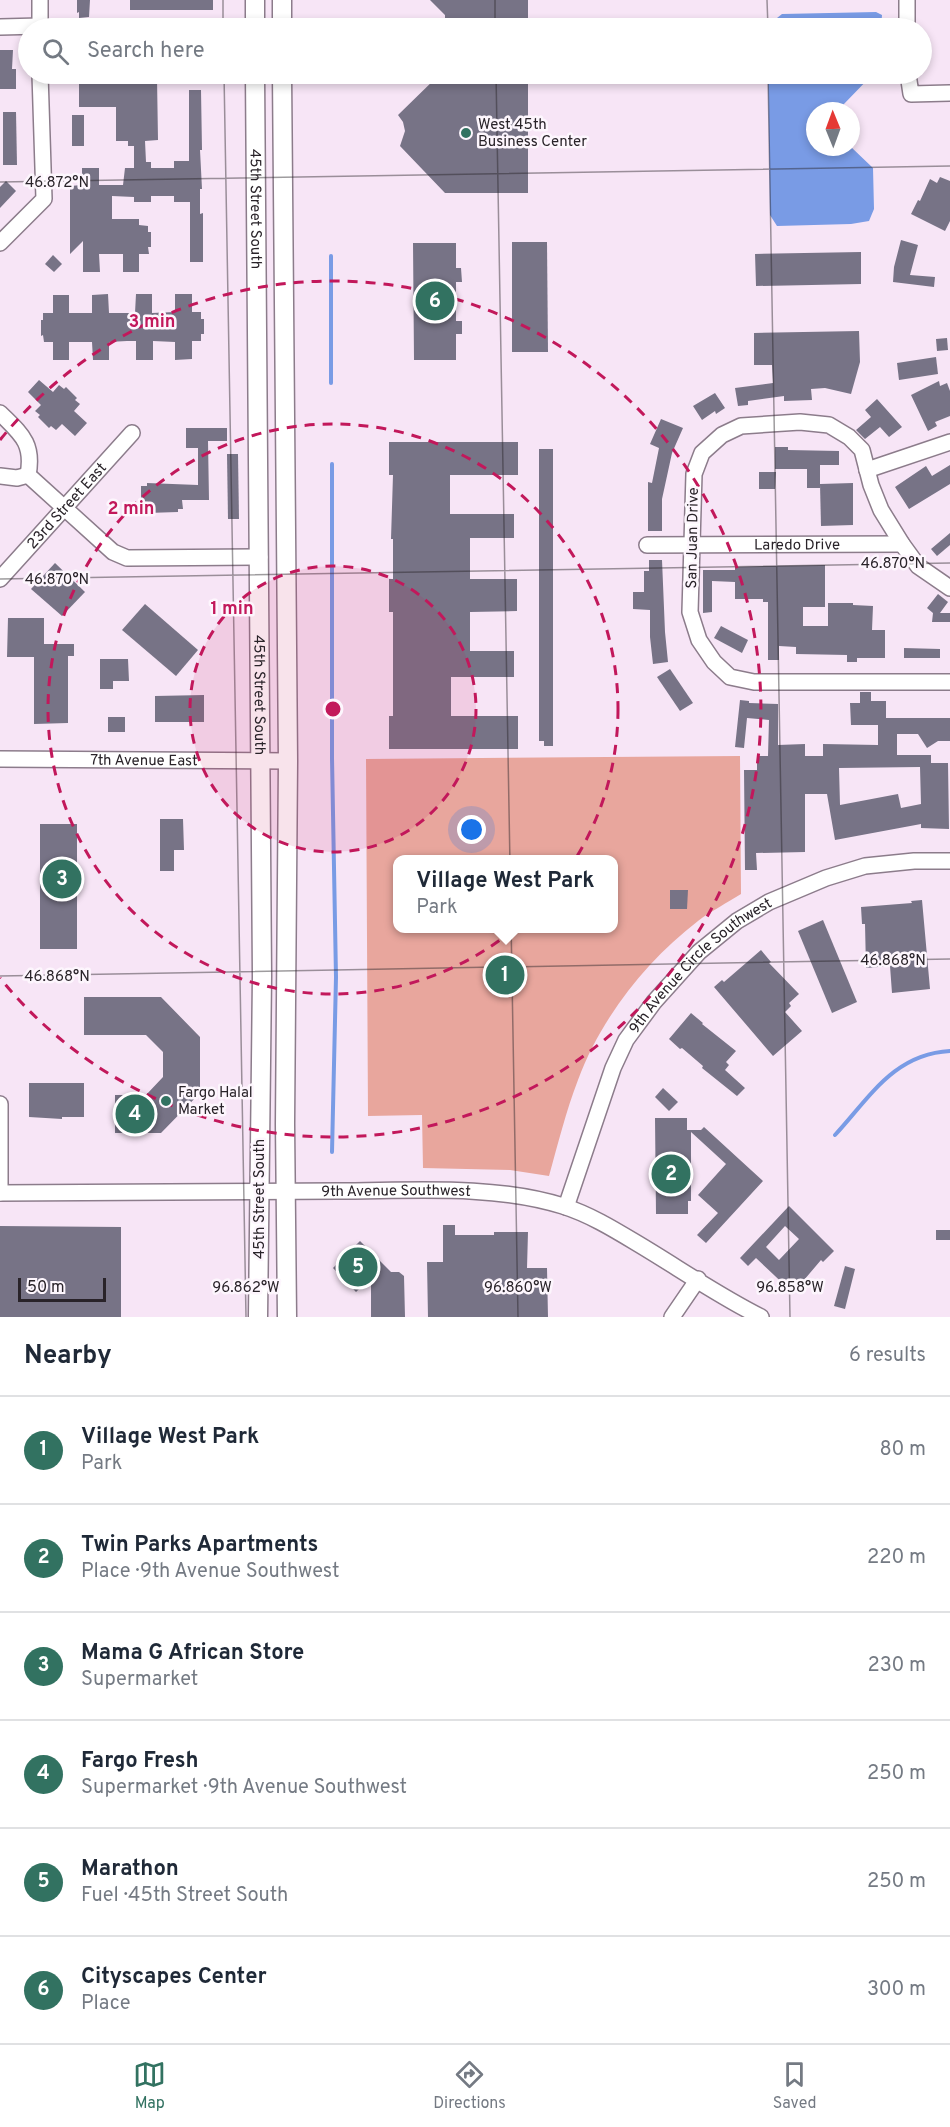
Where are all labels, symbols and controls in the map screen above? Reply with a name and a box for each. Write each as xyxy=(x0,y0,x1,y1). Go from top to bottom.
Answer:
search box xyxy=(18,18,932,84)
icon: search xyxy=(39,35,72,68)
text: Search here xyxy=(87,38,205,65)
north arrow xyxy=(806,102,860,156)
place label: West 45th Business Center xyxy=(478,116,587,152)
marker: West 45th Business Center xyxy=(459,126,473,140)
street label: 45th Street South xyxy=(245,149,265,269)
text: 46.872°N xyxy=(25,174,89,193)
pin: 6 xyxy=(416,278,454,324)
text: 3 min xyxy=(129,311,175,334)
street label: 23rd Street East xyxy=(24,459,111,554)
street label: San Juan Drive xyxy=(683,487,704,589)
text: 2 min xyxy=(107,498,155,521)
street label: Laredo Drive xyxy=(754,536,840,556)
text: 46.870°N xyxy=(861,555,925,574)
text: 46.870°N xyxy=(25,571,89,590)
text: 1 min xyxy=(210,598,254,621)
street label: 45th Street South xyxy=(248,635,268,755)
centre of rings xyxy=(323,699,343,719)
street label: 7th Avenue East xyxy=(90,752,198,771)
your location xyxy=(457,815,486,844)
popup xyxy=(393,855,618,933)
pin: 3 xyxy=(42,856,82,902)
text: Village West Park xyxy=(416,868,595,895)
street label: 9th Avenue Circle Southwest xyxy=(626,894,776,1038)
text: Park xyxy=(416,895,458,921)
pin: 1 xyxy=(486,952,524,998)
text: 46.868°N xyxy=(860,952,926,971)
text: 46.868°N xyxy=(24,968,90,987)
place label: Fargo Halal Market xyxy=(178,1084,253,1120)
pin: 4 xyxy=(116,1092,154,1136)
marker: Fargo Halal Market xyxy=(159,1094,173,1108)
street label: 45th Street South xyxy=(251,1139,270,1259)
pin: 2 xyxy=(652,1152,690,1196)
street label: 9th Avenue Southwest xyxy=(321,1182,471,1202)
pin: 5 xyxy=(338,1244,378,1290)
scale bar xyxy=(18,1275,106,1302)
text: 50 m xyxy=(27,1278,65,1298)
text: 96.862°W xyxy=(212,1279,280,1298)
text: 96.860°W xyxy=(484,1279,552,1298)
text: 96.858°W xyxy=(756,1279,824,1298)
text: Nearby xyxy=(24,1340,112,1373)
text: 6 results xyxy=(849,1343,926,1369)
text: Village West Park xyxy=(81,1424,259,1451)
text: 1 xyxy=(40,1437,48,1463)
text: 80 m xyxy=(880,1437,926,1463)
text: Park xyxy=(81,1451,122,1477)
text: Twin Parks Apartments xyxy=(81,1532,318,1559)
text: 2 xyxy=(37,1545,50,1571)
text: 220 m xyxy=(867,1545,926,1571)
text: Place · 9th Avenue Southwest xyxy=(81,1559,339,1585)
text: Mama G African Store xyxy=(81,1640,304,1667)
text: 3 xyxy=(38,1653,50,1679)
text: 230 m xyxy=(867,1653,926,1679)
text: Supermarket xyxy=(81,1667,198,1693)
text: Fargo Fresh xyxy=(81,1748,199,1775)
text: 4 xyxy=(37,1761,50,1787)
text: 250 m xyxy=(867,1761,926,1787)
text: Supermarket · 9th Avenue Southwest xyxy=(81,1775,407,1801)
text: Marathon xyxy=(81,1856,179,1883)
text: 5 xyxy=(37,1869,50,1895)
text: 250 m xyxy=(867,1869,926,1895)
text: Fuel · 45th Street South xyxy=(81,1883,288,1909)
text: Cityscapes Center xyxy=(81,1964,267,1991)
text: 6 xyxy=(37,1977,50,2003)
text: 300 m xyxy=(867,1977,926,2003)
text: Place xyxy=(81,1991,131,2017)
tab: Map xyxy=(133,2058,166,2114)
tab: Directions xyxy=(433,2058,506,2114)
tab: Saved xyxy=(773,2058,817,2114)

